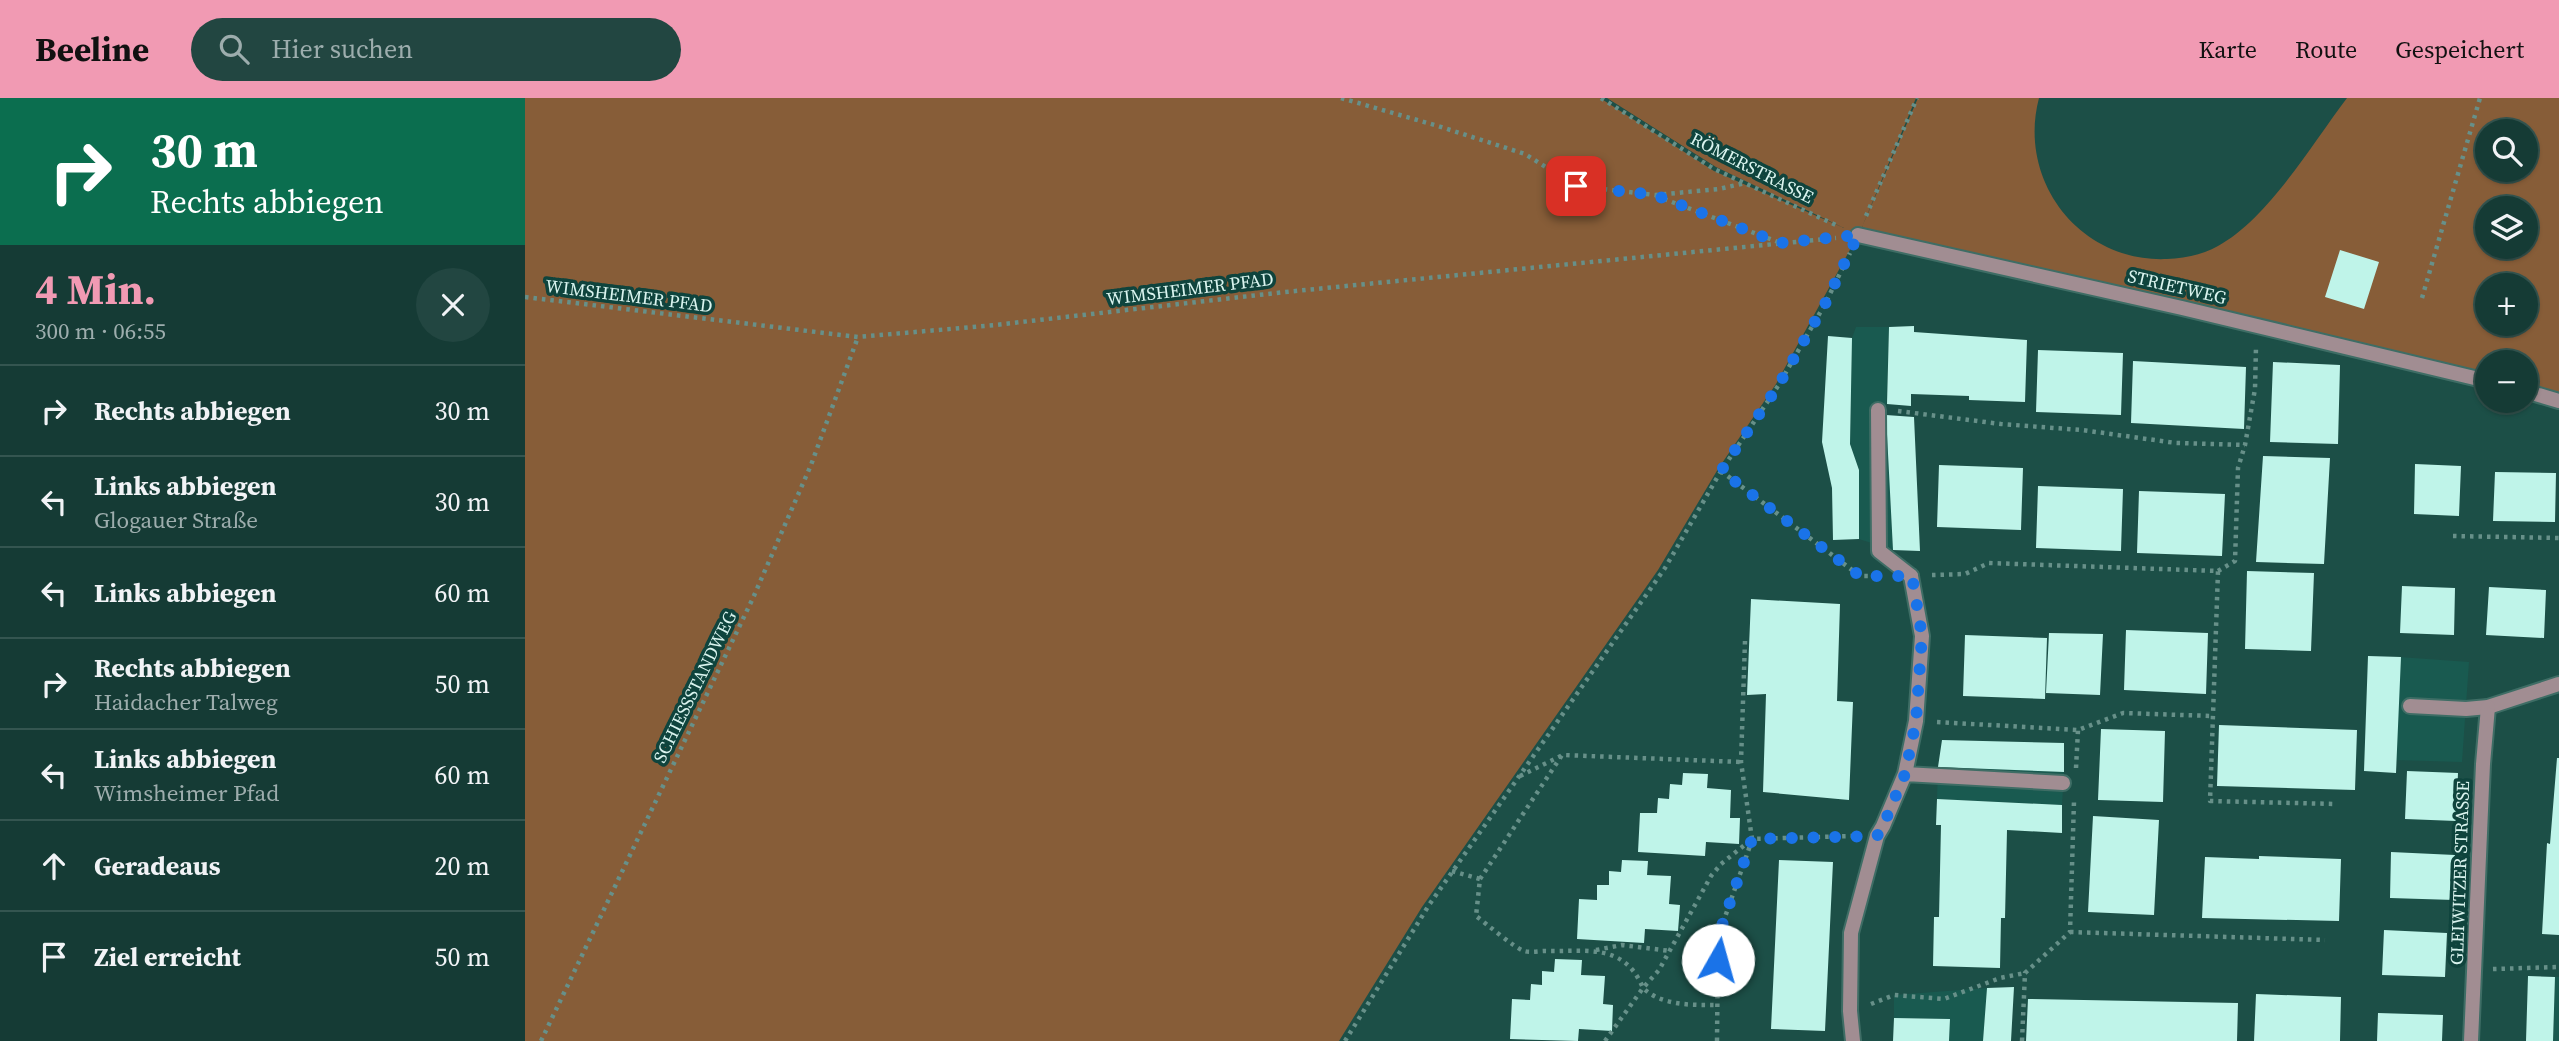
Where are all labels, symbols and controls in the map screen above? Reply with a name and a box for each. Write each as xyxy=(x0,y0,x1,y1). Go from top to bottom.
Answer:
search box xyxy=(191,18,681,81)
text: Beeline xyxy=(35,27,149,72)
icon: search xyxy=(215,30,253,68)
text: Hier suchen xyxy=(271,31,413,67)
text: Karte xyxy=(2198,33,2257,66)
text: Route xyxy=(2295,33,2357,66)
text: Gespeichert xyxy=(2395,33,2524,66)
text: 30 m xyxy=(150,116,258,183)
map controls xyxy=(2475,119,2538,413)
button: search xyxy=(2475,119,2538,182)
icon: right xyxy=(35,126,126,217)
street label: RÖMERSTRASSE xyxy=(1686,126,1818,209)
pin xyxy=(1546,156,1606,216)
icon: arrive xyxy=(1557,167,1595,205)
text: Rechts abbiegen xyxy=(150,180,384,224)
button: layers xyxy=(2475,196,2538,259)
text: 4 Min. xyxy=(35,260,156,318)
street label: STRIETWEG xyxy=(2125,263,2229,310)
street label: WIMSHEIMER PFAD xyxy=(1105,266,1275,311)
button: close xyxy=(416,268,490,342)
street label: WIMSHEIMER PFAD xyxy=(544,273,714,318)
button: + xyxy=(2475,273,2538,336)
text: 300 m · 06:55 xyxy=(35,315,166,347)
button: − xyxy=(2475,350,2538,413)
icon: right xyxy=(35,392,73,430)
text: Rechts abbiegen xyxy=(94,393,291,429)
text: 30 m xyxy=(435,393,490,429)
text: Links abbiegen xyxy=(94,468,277,504)
icon: left xyxy=(35,483,73,521)
text: 30 m xyxy=(435,484,490,520)
text: Glogauer Straße xyxy=(94,504,258,536)
icon: left xyxy=(35,574,73,612)
text: Links abbiegen xyxy=(94,575,277,611)
text: 60 m xyxy=(435,575,490,611)
street label: SCHIESSSTANDWEG xyxy=(647,607,742,767)
text: Rechts abbiegen xyxy=(94,650,291,686)
icon: right xyxy=(35,665,73,703)
text: 50 m xyxy=(435,666,490,702)
text: Haidacher Talweg xyxy=(94,686,278,718)
text: Links abbiegen xyxy=(94,741,277,777)
icon: left xyxy=(35,756,73,794)
text: 60 m xyxy=(435,757,490,793)
text: Wimsheimer Pfad xyxy=(94,777,279,809)
street label: GLEIWITZER STRASSE xyxy=(2444,780,2475,966)
icon: ahead xyxy=(35,847,73,885)
text: Geradeaus xyxy=(94,848,221,884)
text: 20 m xyxy=(435,848,490,884)
position arrow xyxy=(1681,923,1755,997)
icon: arrive xyxy=(35,938,73,976)
text: Ziel erreicht xyxy=(94,939,241,975)
text: 50 m xyxy=(435,939,490,975)

